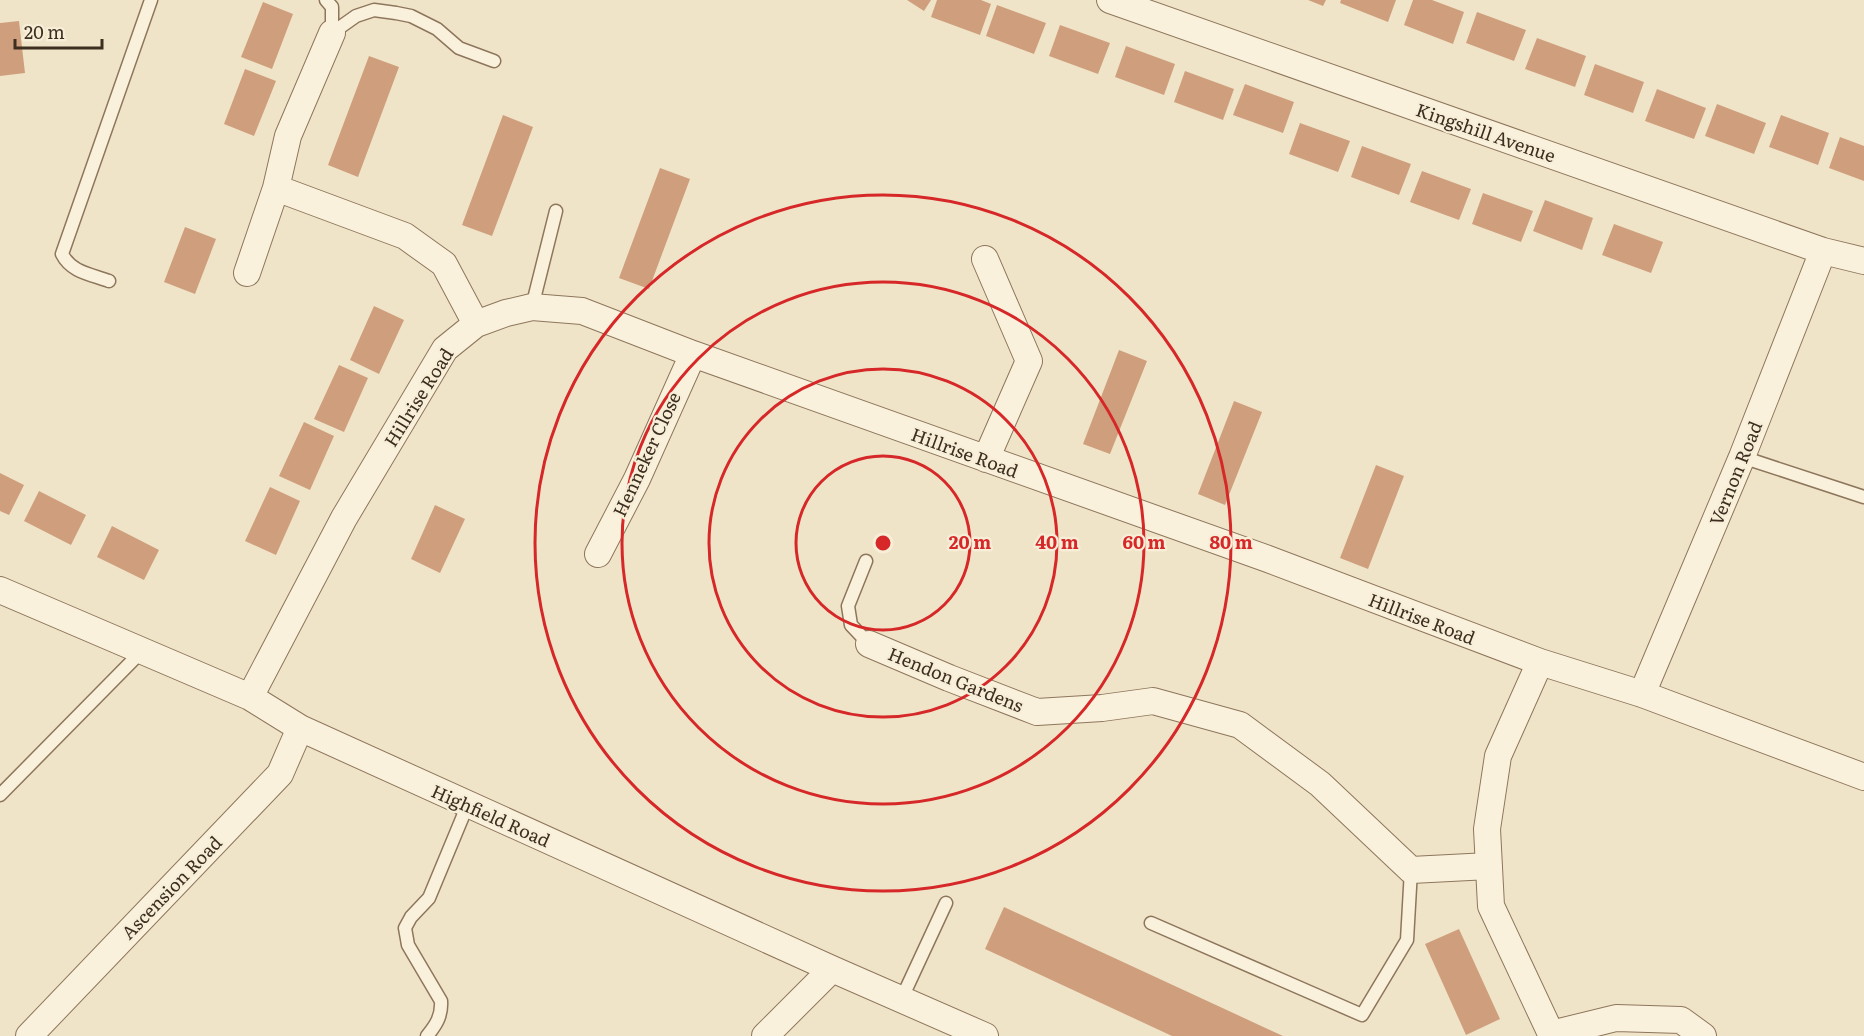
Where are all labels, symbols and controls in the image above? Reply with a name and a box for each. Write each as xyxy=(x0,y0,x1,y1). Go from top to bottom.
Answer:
scale bar xyxy=(15,12,102,50)
text: 20 m xyxy=(24,18,65,45)
street label: Kingshill Avenue xyxy=(1413,95,1559,169)
street label: Hillrise Road xyxy=(377,342,459,452)
street label: Henneker Close xyxy=(605,387,687,521)
street label: Vernon Road xyxy=(1702,417,1768,529)
street label: Hillrise Road xyxy=(908,420,1022,484)
text: 20 m xyxy=(949,528,991,555)
text: 40 m xyxy=(1035,528,1079,555)
text: 60 m xyxy=(1122,528,1166,555)
text: 80 m xyxy=(1209,528,1253,555)
centre of rings xyxy=(873,533,893,553)
street label: Hillrise Road xyxy=(1365,585,1479,651)
street label: Hendon Gardens xyxy=(884,640,1028,718)
street label: Highfield Road xyxy=(427,777,555,853)
street label: Ascension Road xyxy=(114,829,228,945)

